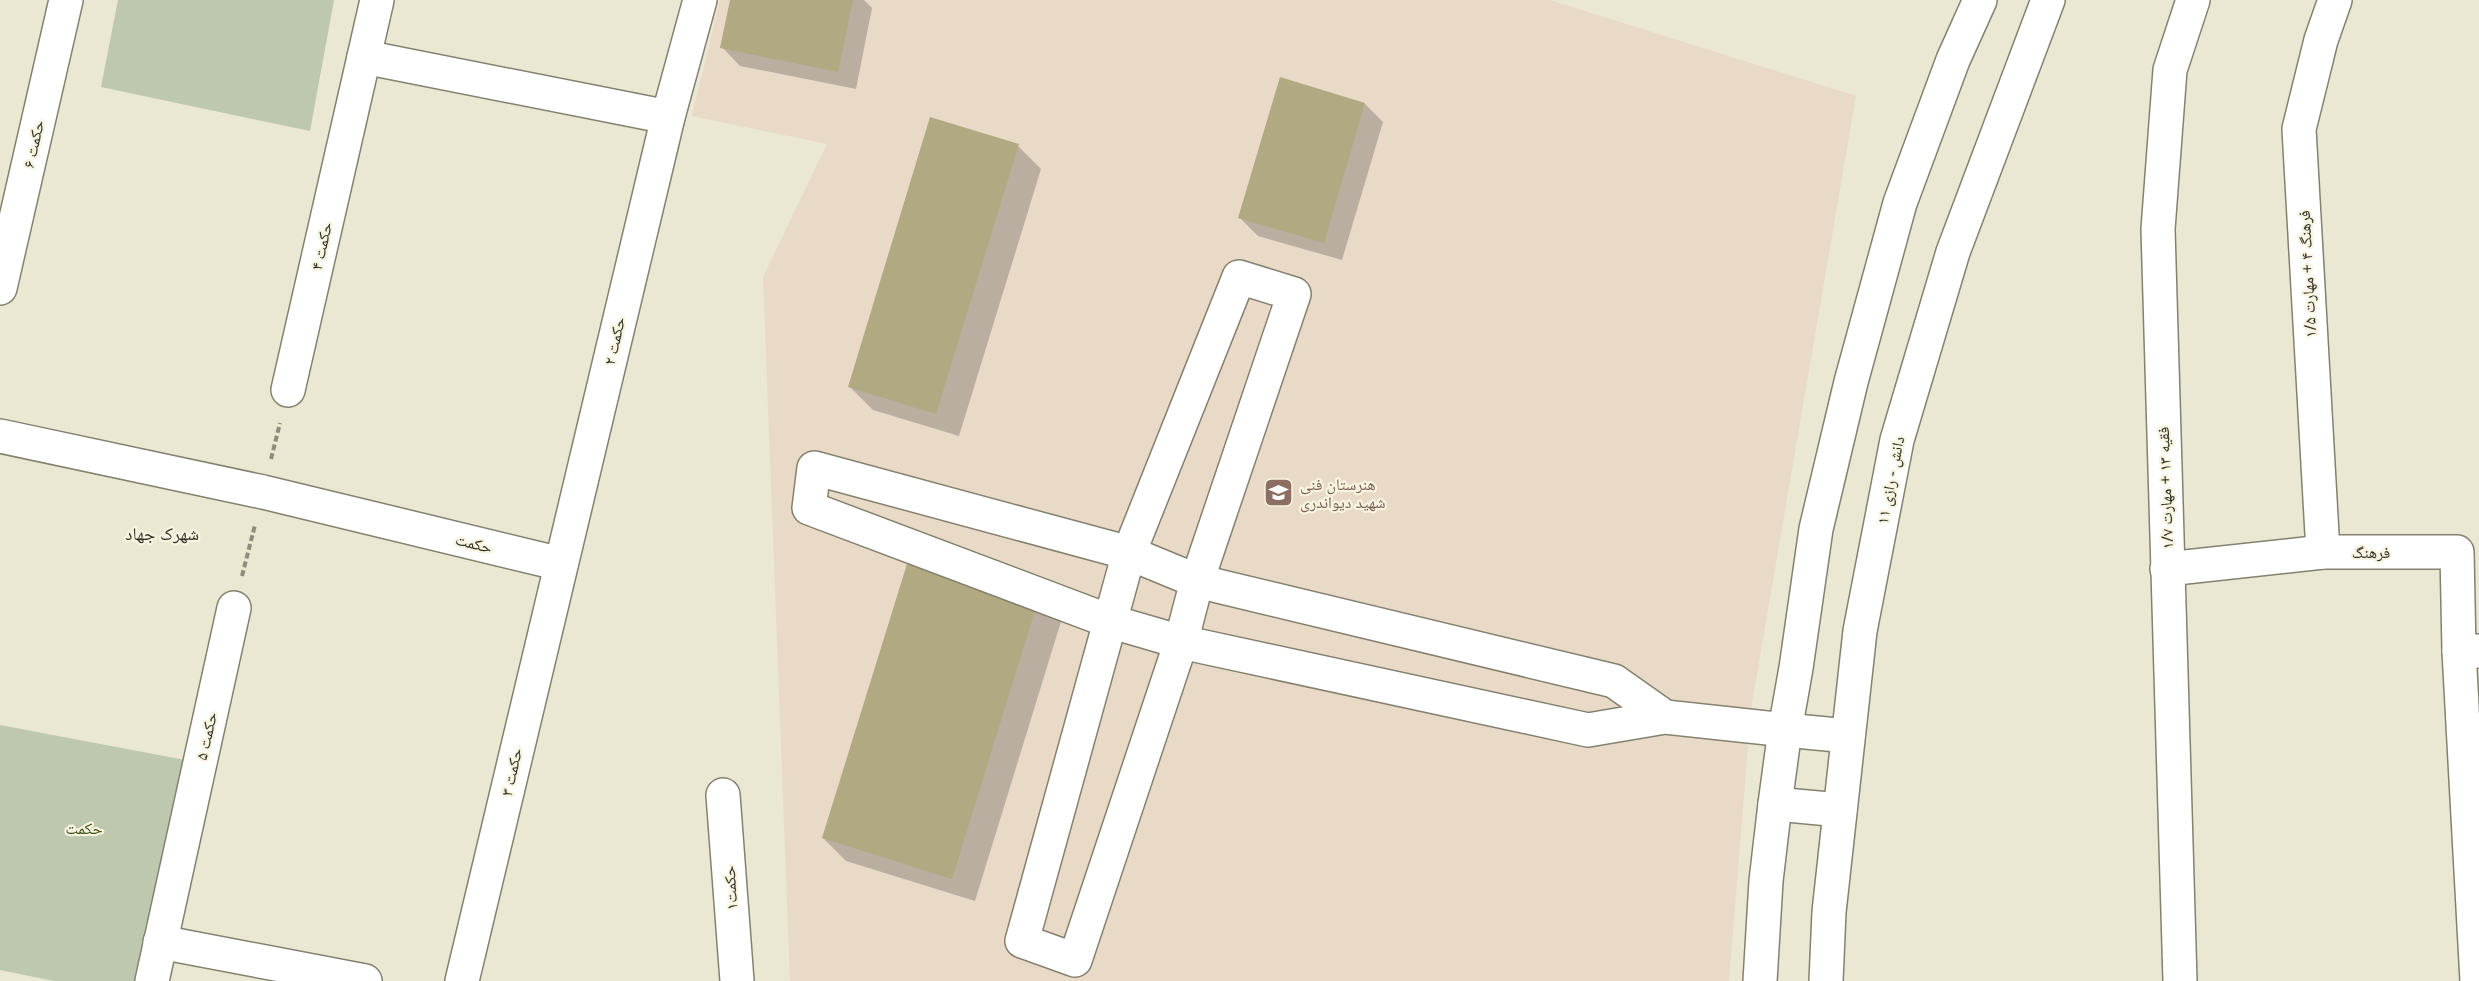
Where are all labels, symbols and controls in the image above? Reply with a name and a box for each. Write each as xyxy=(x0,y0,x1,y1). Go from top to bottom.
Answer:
street label: حکمت ۶ xyxy=(17,118,49,170)
street label: فرهنگ ۴ + مهارت ۱/۵ xyxy=(2293,210,2321,338)
street label: حکمت ۴ xyxy=(305,220,337,272)
street label: حکمت ۲ xyxy=(598,315,630,367)
street label: فقیه ۱۳ + مهارت ۱/۷ xyxy=(2152,426,2178,550)
street label: دانش - رازی ۱۱ xyxy=(1871,434,1909,526)
place label: هنرستان فنی شهید دیواندری xyxy=(1300,473,1386,513)
school or university icon: هنرستان فنی شهید دیواندری xyxy=(1263,477,1295,509)
district label: شهرک جهاد xyxy=(125,521,199,545)
street label: حکمت xyxy=(453,528,495,558)
street label: فرهنگ xyxy=(2352,541,2390,563)
street label: حکمت ۵ xyxy=(190,710,222,762)
street label: حکمت ۳ xyxy=(495,746,527,798)
park label: حکمت xyxy=(65,817,103,839)
street label: حکمت۱ xyxy=(717,865,743,911)

